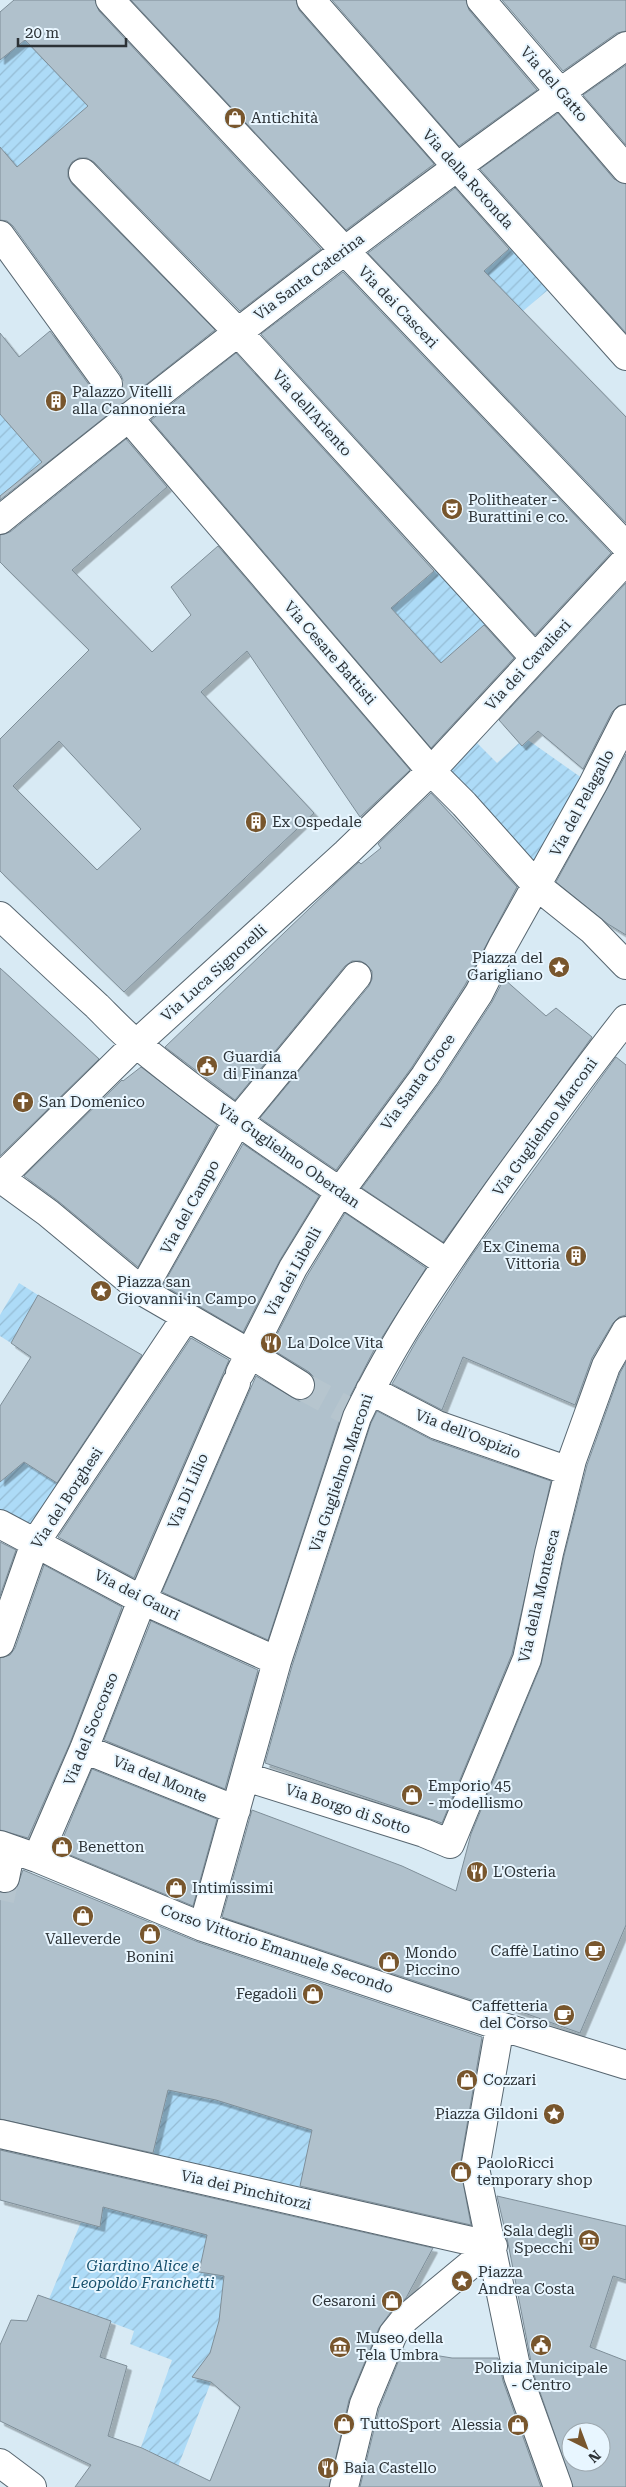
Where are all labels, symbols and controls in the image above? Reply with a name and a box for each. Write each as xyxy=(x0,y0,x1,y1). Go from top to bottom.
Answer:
scale bar xyxy=(18,15,125,47)
text: 20 m xyxy=(25,24,60,42)
street label: Via del Gatto xyxy=(517,43,591,125)
shop icon: Antichità xyxy=(223,106,247,130)
place label: Antichità xyxy=(251,109,318,127)
street label: Via della Rotonda xyxy=(419,126,517,232)
street label: Via Santa Caterina xyxy=(250,230,368,324)
street label: Via dei Casceri xyxy=(354,262,442,352)
street label: Via dell'Ariento xyxy=(268,366,356,460)
place label: Palazzo Vitelli alla Cannoniera xyxy=(72,383,186,418)
building icon: Palazzo Vitelli alla Cannoniera xyxy=(44,389,68,413)
place label: Politheater - Burattini e co. xyxy=(468,491,568,526)
theatre icon: Politheater - Burattini e co. xyxy=(440,497,464,521)
street label: Via Cesare Battisti xyxy=(280,598,380,709)
street label: Via dei Cavalieri xyxy=(481,616,575,714)
street label: Via del Pelagallo xyxy=(546,747,618,859)
building icon: Ex Ospedale xyxy=(244,810,268,834)
place label: Ex Ospedale xyxy=(272,813,362,831)
street label: Via Luca Signorelli xyxy=(158,921,271,1025)
place label: Piazza del Garigliano xyxy=(467,949,543,984)
place icon: Piazza del Garigliano xyxy=(547,955,571,979)
street label: Via Santa Croce xyxy=(377,1030,459,1134)
place label: Guardia di Finanza xyxy=(223,1048,298,1083)
public building icon: Guardia di Finanza xyxy=(195,1054,219,1078)
street label: Via Guglielmo Marconi xyxy=(489,1054,601,1200)
church icon: San Domenico xyxy=(11,1090,35,1114)
place label: San Domenico xyxy=(39,1093,145,1111)
street label: Via Guglielmo Oberdan xyxy=(215,1100,364,1212)
street label: Via del Campo xyxy=(157,1157,223,1257)
street label: Via dei Libelli xyxy=(261,1224,325,1320)
place label: Ex Cinema Vittoria xyxy=(483,1238,560,1273)
building icon: Ex Cinema Vittoria xyxy=(564,1244,588,1268)
place label: Piazza san Giovanni in Campo xyxy=(117,1273,257,1308)
place icon: Piazza san Giovanni in Campo xyxy=(89,1279,113,1303)
restaurant icon: La Dolce Vita xyxy=(259,1331,283,1355)
place label: La Dolce Vita xyxy=(287,1334,383,1352)
street label: Via Guglielmo Marconi xyxy=(305,1391,377,1555)
street label: Via dell'Ospizio xyxy=(413,1406,523,1462)
street label: Via del Borghesi xyxy=(28,1444,107,1552)
street label: Via Di Lilio xyxy=(164,1451,212,1531)
street label: Via della Montesca xyxy=(515,1528,563,1664)
street label: Via dei Gauri xyxy=(91,1566,183,1624)
street label: Via del Soccorso xyxy=(60,1670,122,1788)
street label: Via del Monte xyxy=(110,1752,210,1806)
place label: Emporio 45 - modellismo xyxy=(428,1777,523,1812)
street label: Via Borgo di Sotto xyxy=(283,1780,413,1838)
shop icon: Emporio 45 - modellismo xyxy=(400,1783,424,1807)
shop icon: Benetton xyxy=(50,1835,74,1859)
place label: Benetton xyxy=(78,1838,145,1856)
restaurant icon: L'Osteria xyxy=(465,1860,489,1884)
place label: L'Osteria xyxy=(493,1863,556,1881)
shop icon: Intimissimi xyxy=(164,1876,188,1900)
place label: Intimissimi xyxy=(192,1879,274,1897)
street label: Corso Vittorio Emanuele Secondo xyxy=(158,1901,396,1997)
shop icon: Valleverde xyxy=(71,1904,95,1928)
shop icon: Bonini xyxy=(138,1922,162,1946)
place label: Valleverde xyxy=(45,1930,121,1948)
cafe icon: Caffè Latino xyxy=(583,1939,607,1963)
place label: Caffè Latino xyxy=(491,1942,579,1960)
place label: Mondo Piccino xyxy=(405,1944,460,1979)
place label: Bonini xyxy=(126,1948,174,1966)
shop icon: Mondo Piccino xyxy=(377,1950,401,1974)
shop icon: Fegadoli xyxy=(301,1982,325,2006)
place label: Fegadoli xyxy=(236,1985,297,2003)
place label: Caffetteria del Corso xyxy=(472,1997,548,2032)
cafe icon: Caffetteria del Corso xyxy=(552,2003,576,2027)
shop icon: Cozzari xyxy=(455,2068,479,2092)
place label: Cozzari xyxy=(483,2071,537,2089)
place icon: Piazza Gildoni xyxy=(542,2102,566,2126)
place label: Piazza Gildoni xyxy=(435,2105,538,2123)
place label: PaoloRicci temporary shop xyxy=(477,2154,593,2189)
shop icon: PaoloRicci temporary shop xyxy=(449,2160,473,2184)
street label: Via dei Pinchitorzi xyxy=(179,2166,313,2214)
place label: Sala degli Specchi xyxy=(503,2222,573,2257)
museum icon: Sala degli Specchi xyxy=(577,2228,601,2252)
park label: Giardino Alice e Leopoldo Franchetti xyxy=(70,2257,215,2292)
place label: Piazza Andrea Costa xyxy=(478,2263,575,2298)
place icon: Piazza Andrea Costa xyxy=(450,2269,474,2293)
shop icon: Cesaroni xyxy=(380,2289,404,2313)
place label: Cesaroni xyxy=(312,2292,376,2310)
place label: Museo della Tela Umbra xyxy=(356,2329,443,2364)
public building icon: Polizia Municipale - Centro xyxy=(529,2333,553,2357)
museum icon: Museo della Tela Umbra xyxy=(328,2335,352,2359)
place label: Polizia Municipale - Centro xyxy=(474,2359,608,2394)
shop icon: TuttoSport xyxy=(332,2412,356,2436)
shop icon: Alessia xyxy=(506,2413,530,2437)
place label: TuttoSport xyxy=(360,2415,440,2433)
place label: Alessia xyxy=(451,2416,502,2434)
north arrow xyxy=(561,2422,611,2472)
text: N xyxy=(585,2447,604,2466)
restaurant icon: Baia Castello xyxy=(316,2456,340,2480)
place label: Baia Castello xyxy=(344,2459,437,2477)

